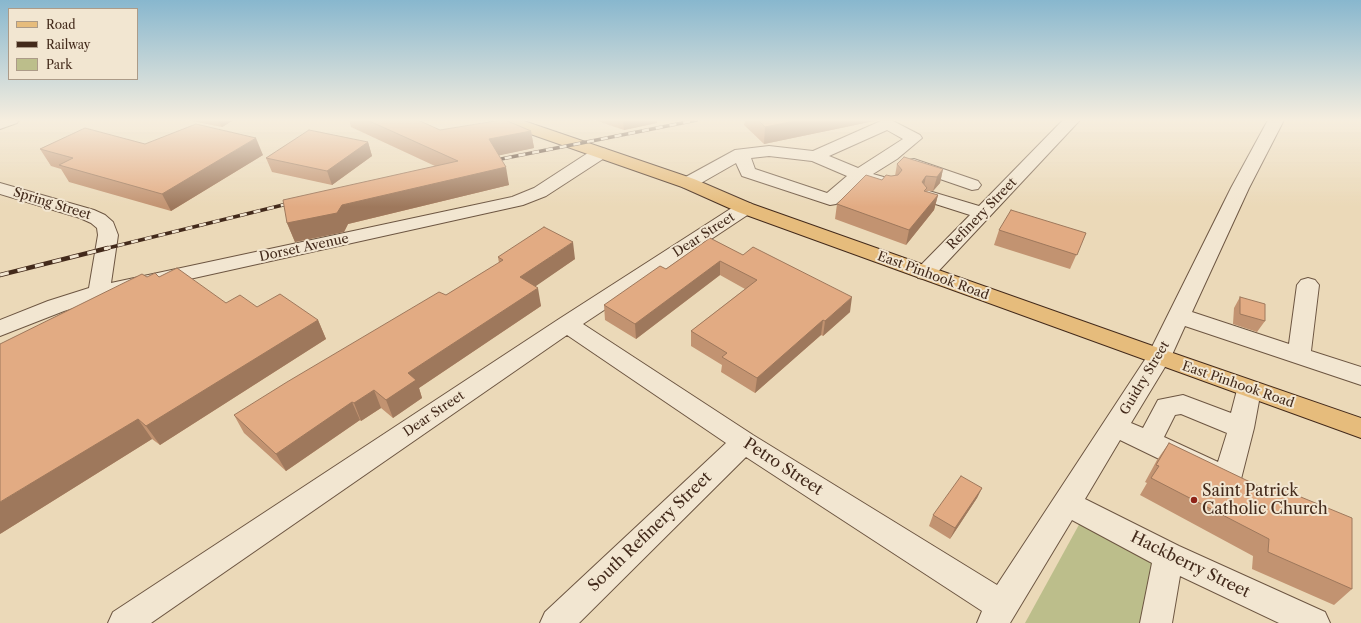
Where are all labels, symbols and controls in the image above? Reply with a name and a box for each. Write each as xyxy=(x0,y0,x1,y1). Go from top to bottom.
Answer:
legend xyxy=(8,8,138,80)
text: Road xyxy=(46,17,76,32)
text: Railway xyxy=(46,37,91,52)
text: Park xyxy=(46,57,72,72)
street label: Refinery Street xyxy=(944,175,1020,253)
street label: Spring Street xyxy=(11,185,93,223)
street label: Dear Street xyxy=(670,209,738,261)
street label: Dorset Avenue xyxy=(258,231,350,265)
street label: East Pinhook Road xyxy=(875,249,991,303)
street label: Guidry Street xyxy=(1117,338,1173,418)
street label: East Pinhook Road xyxy=(1180,359,1296,411)
street label: Dear Street xyxy=(400,388,468,440)
street label: Petro Street xyxy=(740,434,826,500)
street label: South Refinery Street xyxy=(584,468,716,596)
place label: Saint Patrick Catholic Church xyxy=(1202,481,1328,519)
marker: Saint Patrick Catholic Church xyxy=(1189,495,1199,505)
street label: Hackberry Street xyxy=(1127,528,1253,602)

